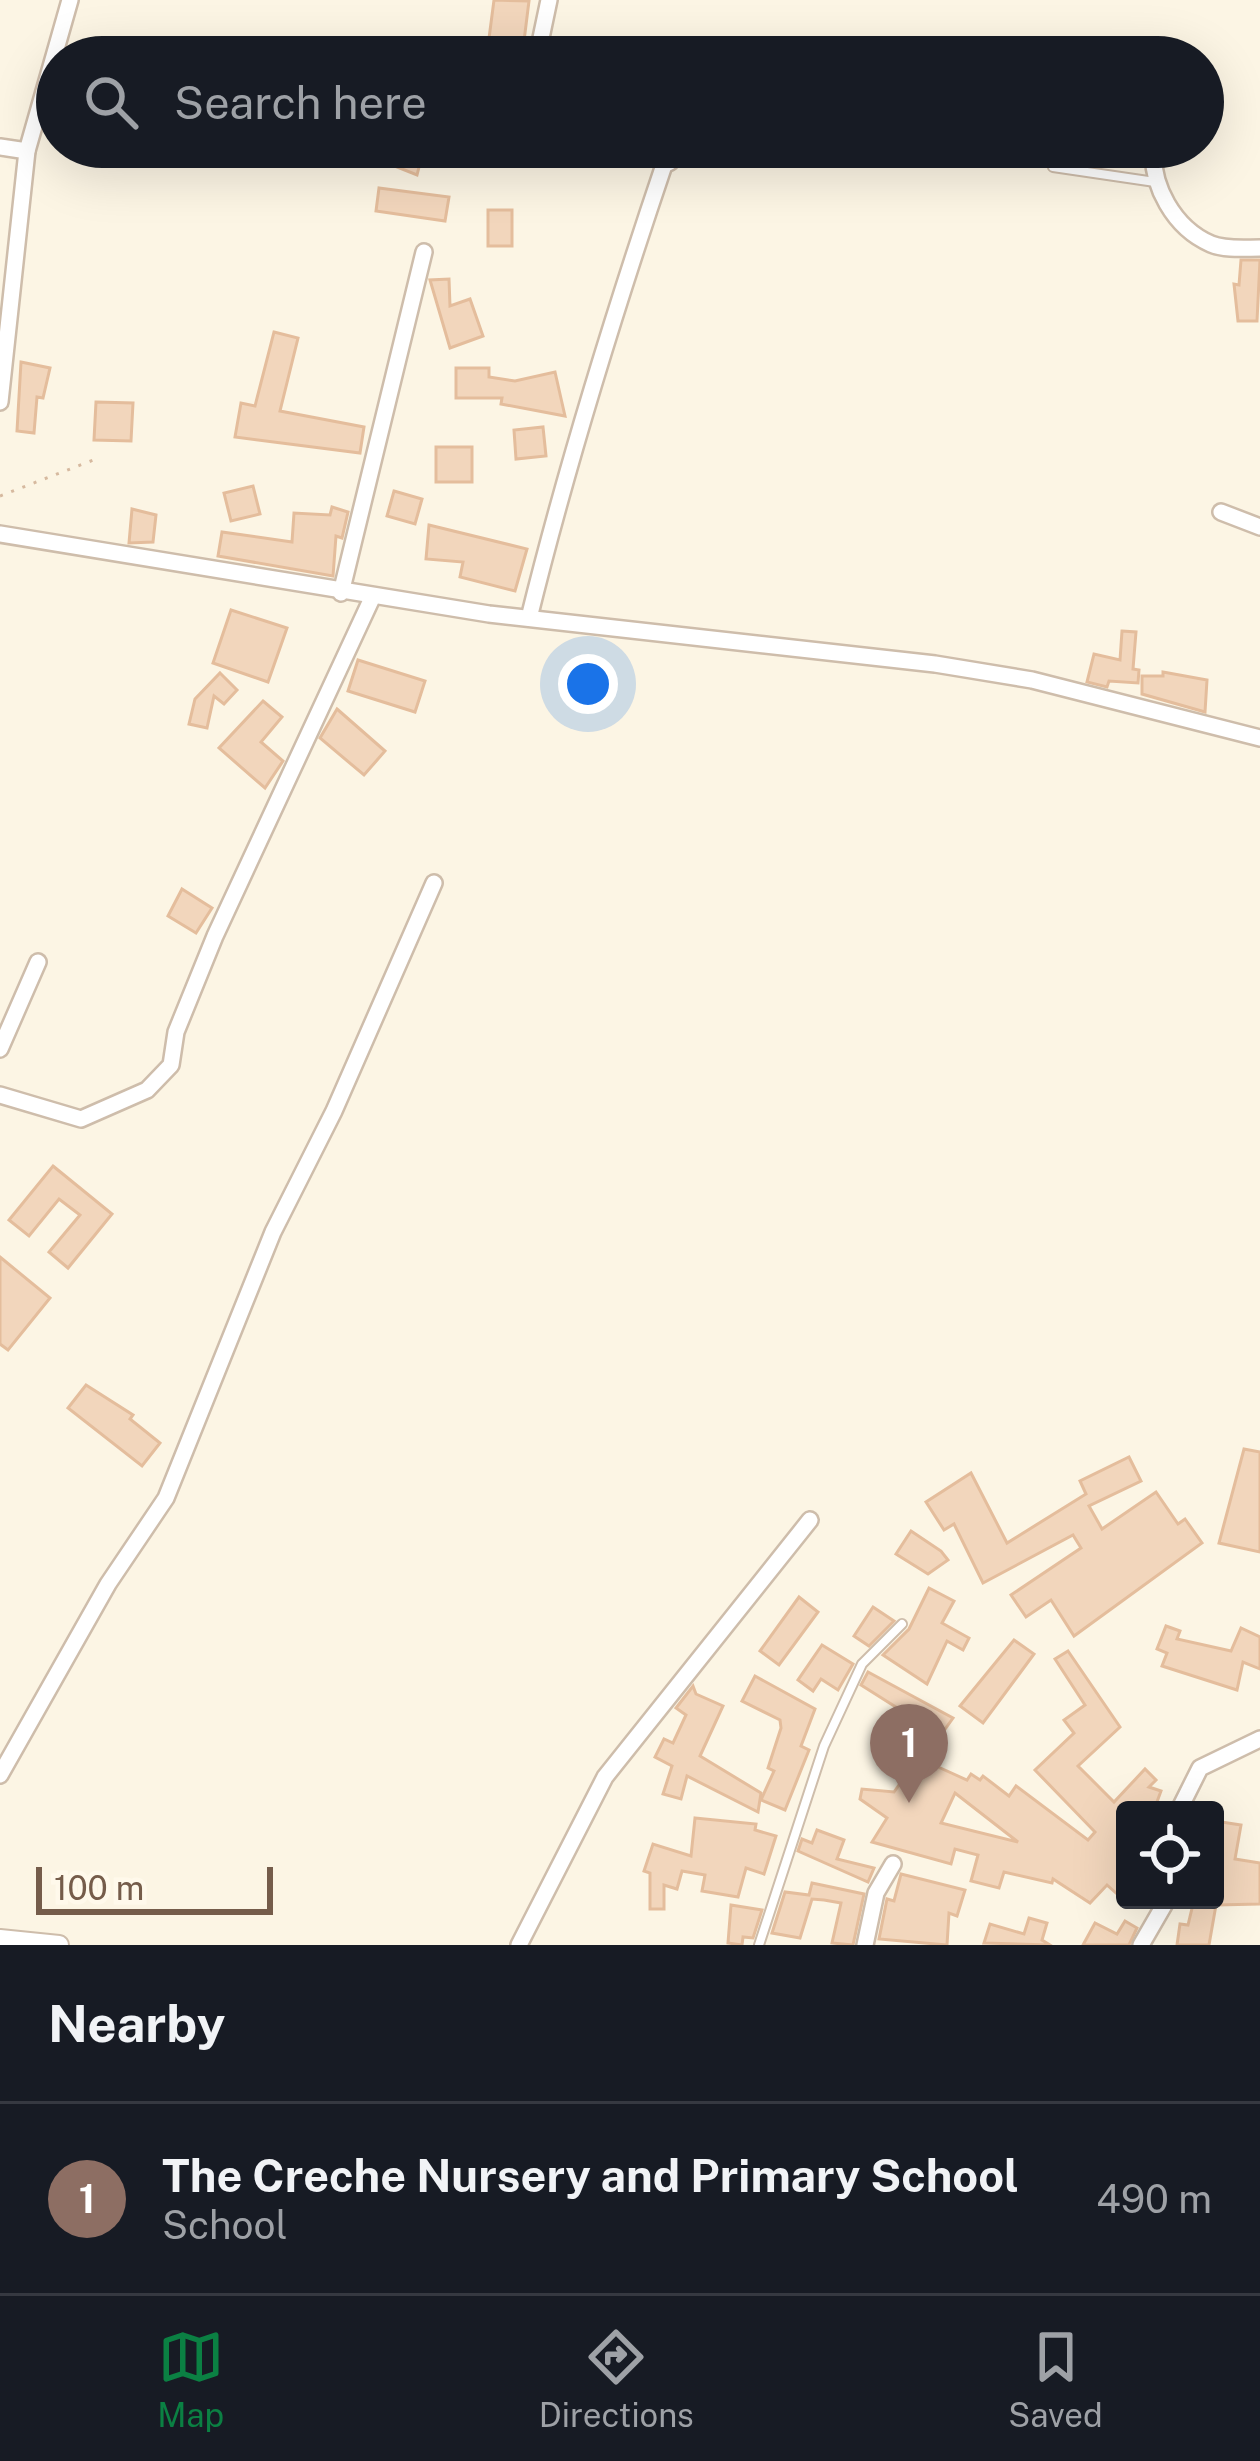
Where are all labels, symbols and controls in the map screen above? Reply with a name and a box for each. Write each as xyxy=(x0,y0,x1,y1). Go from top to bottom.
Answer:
search box xyxy=(36,36,1224,168)
icon: search xyxy=(78,69,144,135)
text: Search here xyxy=(174,76,427,129)
your location xyxy=(558,654,618,714)
pin: 1 xyxy=(870,1704,948,1803)
map controls xyxy=(1116,1801,1224,1909)
button: locate xyxy=(1116,1801,1224,1909)
scale bar xyxy=(36,1861,273,1914)
text: 100 m xyxy=(54,1869,144,1907)
text: Nearby xyxy=(48,1994,225,2053)
text: The Creche Nursery and Primary School xyxy=(162,2149,1019,2202)
text: 1 xyxy=(79,2176,95,2222)
text: 490 m xyxy=(1096,2176,1212,2222)
text: School xyxy=(162,2202,287,2248)
tab: Map xyxy=(157,2324,224,2434)
tab: Directions xyxy=(539,2324,694,2434)
tab: Saved xyxy=(1008,2324,1103,2434)

